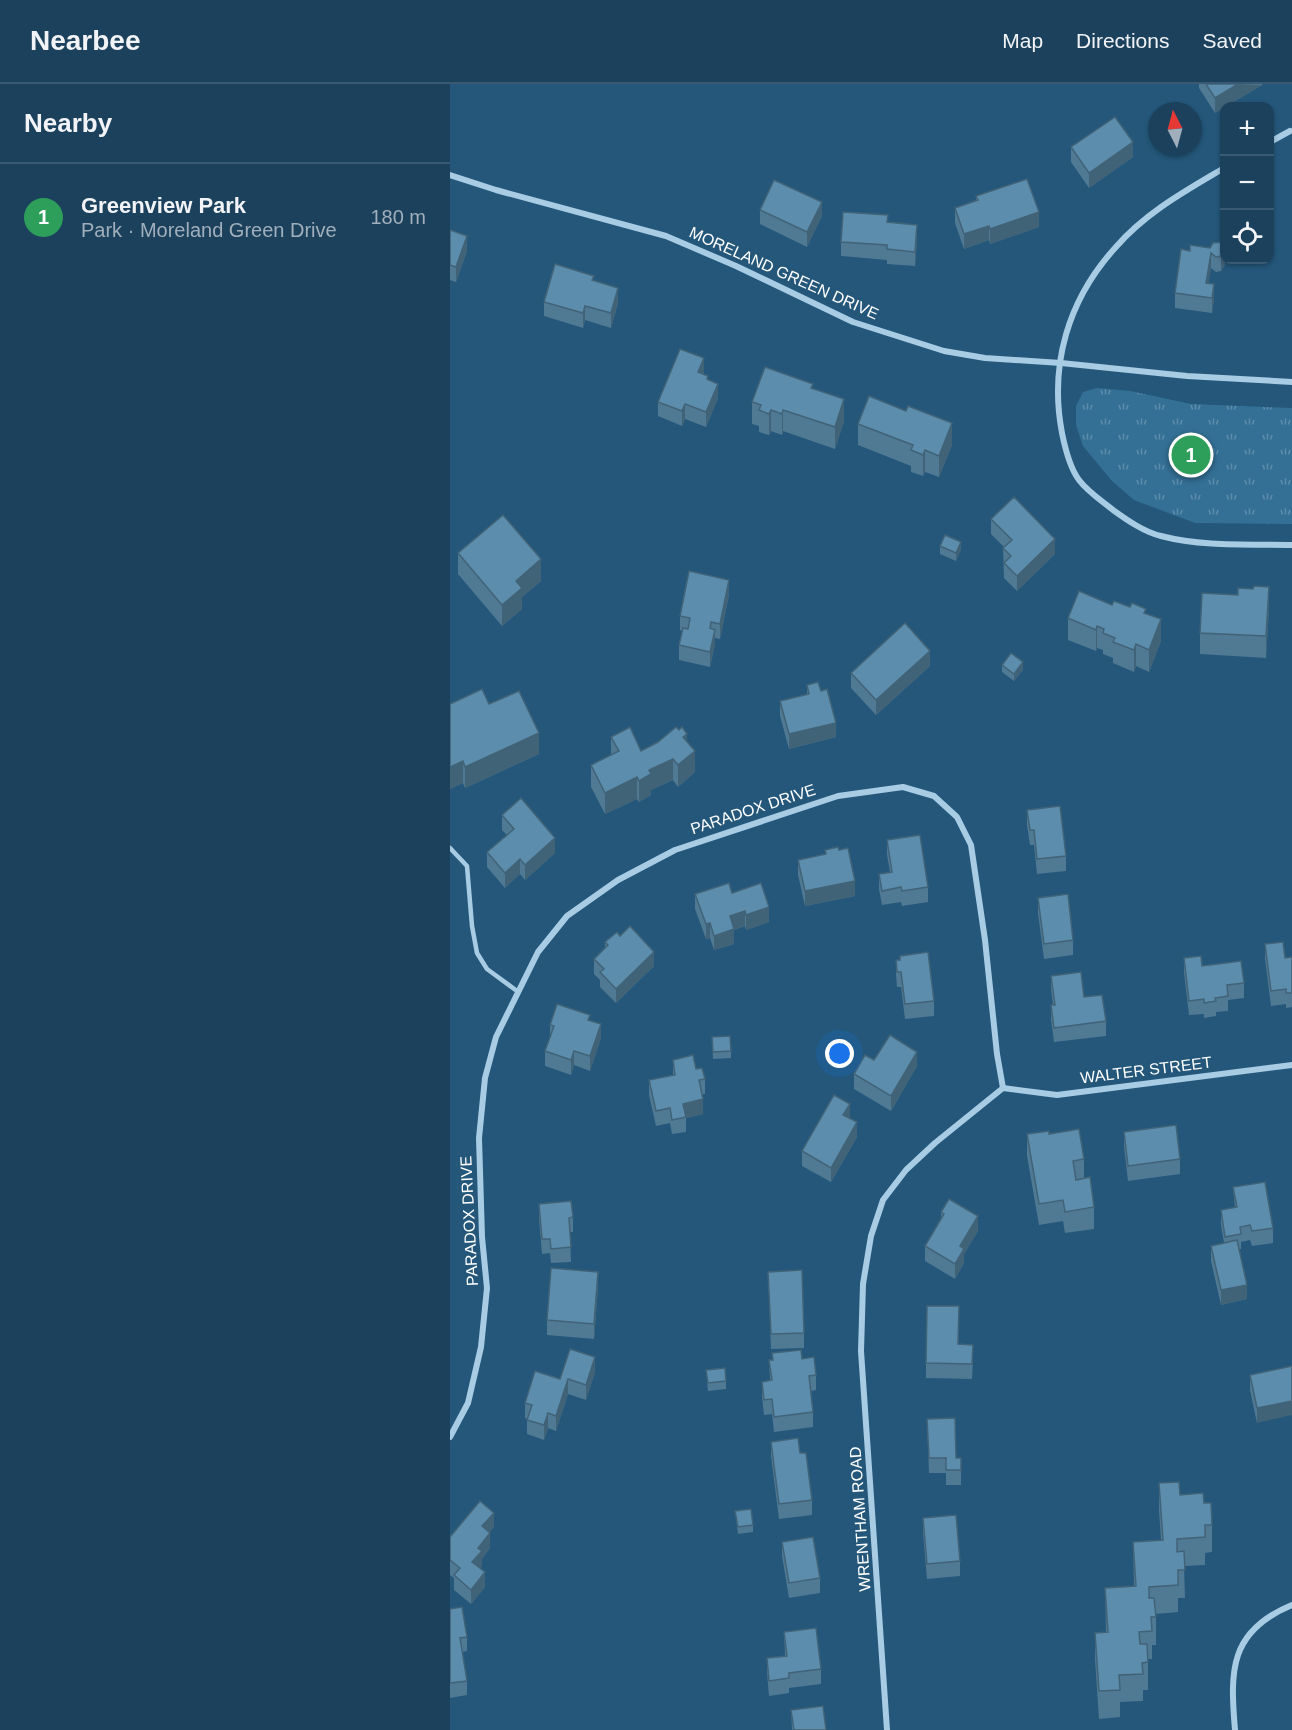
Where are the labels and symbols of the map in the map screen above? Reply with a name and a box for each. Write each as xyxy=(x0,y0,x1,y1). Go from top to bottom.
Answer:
north arrow xyxy=(1148,102,1202,156)
street label: MORELAND GREEN DRIVE xyxy=(687,223,881,323)
pin: 1 xyxy=(1172,432,1210,478)
street label: PARADOX DRIVE xyxy=(688,781,818,837)
your location xyxy=(825,1039,854,1068)
street label: WALTER STREET xyxy=(1079,1053,1213,1087)
street label: PARADOX DRIVE xyxy=(457,1155,481,1287)
street label: WRENTHAM ROAD xyxy=(846,1446,874,1592)

